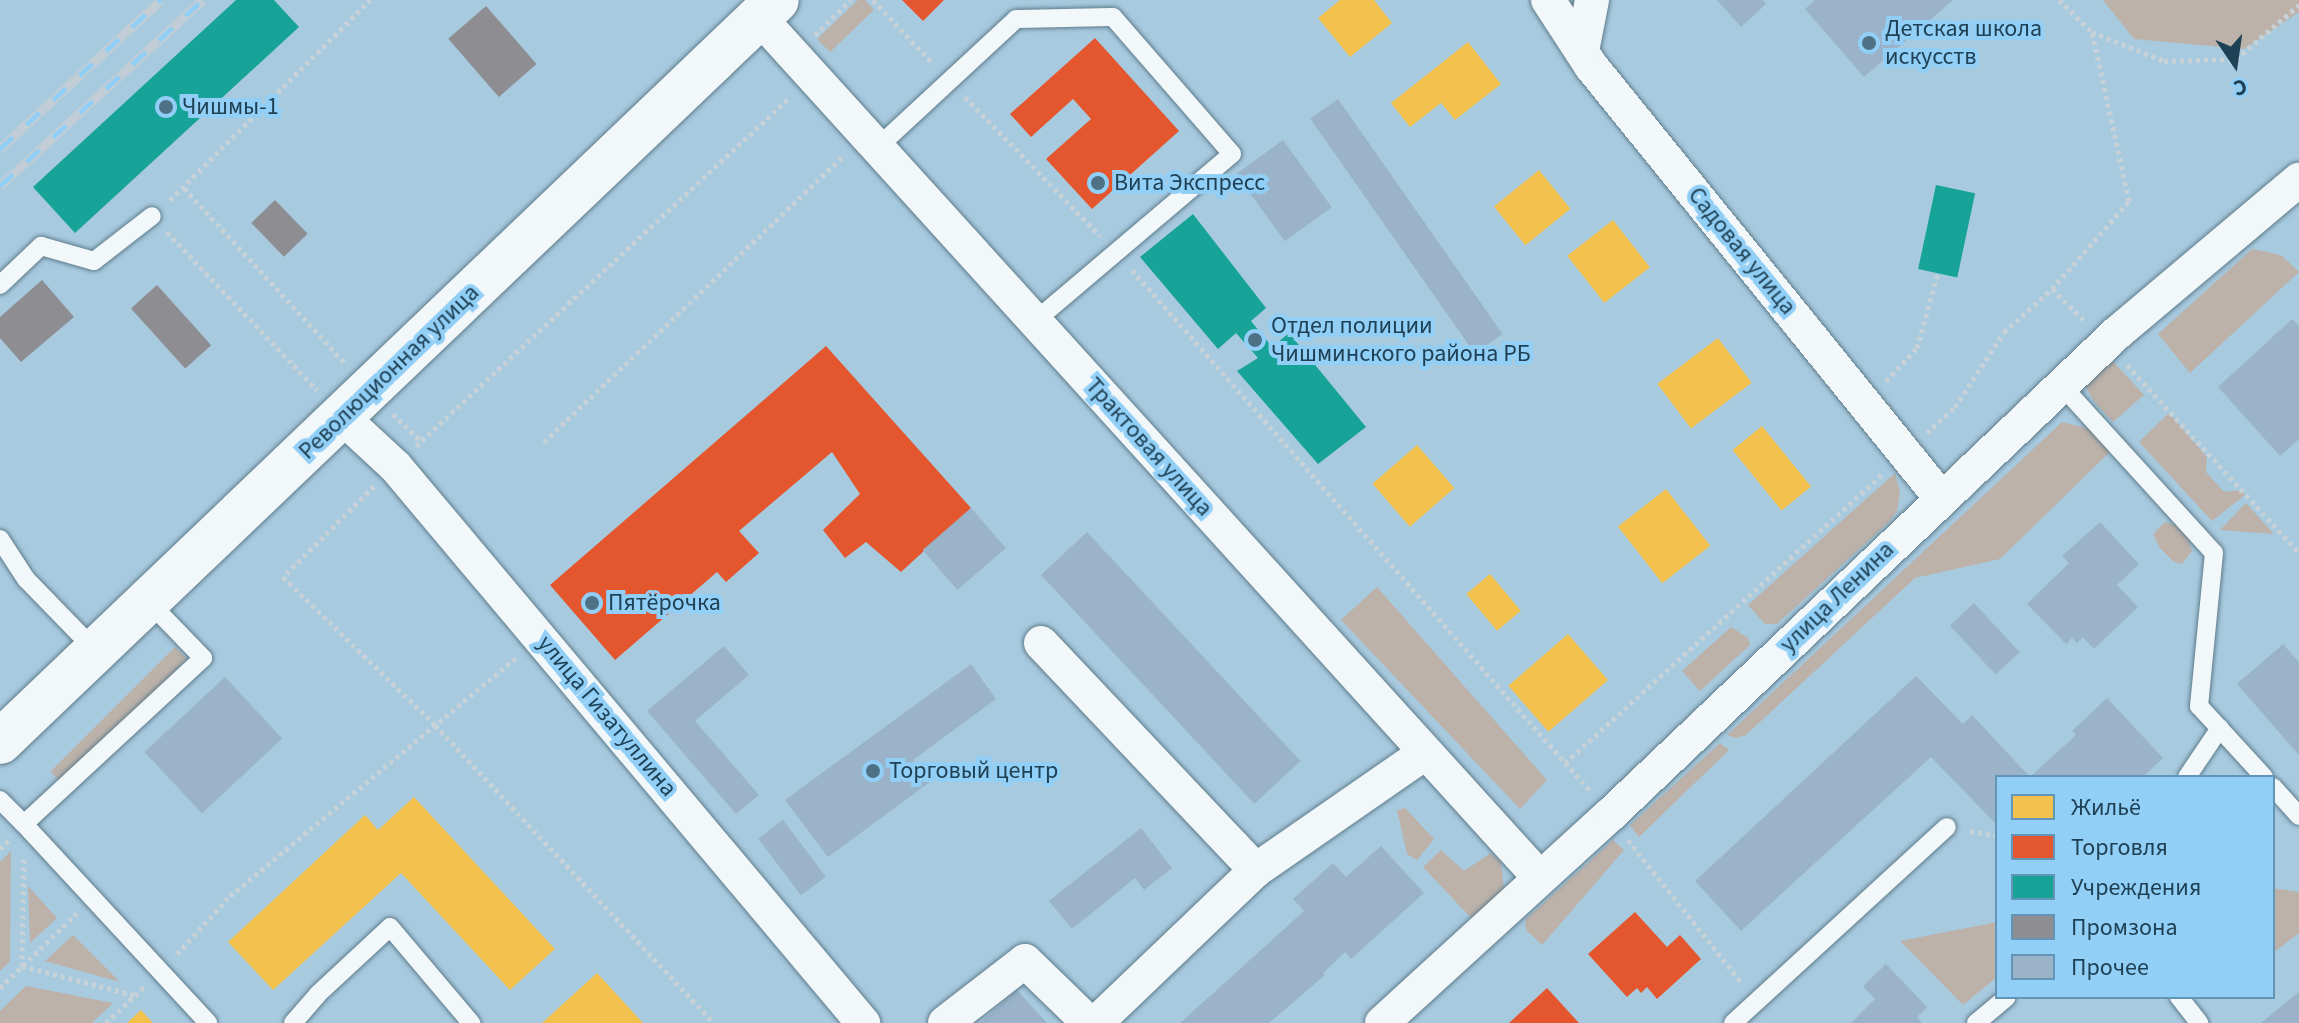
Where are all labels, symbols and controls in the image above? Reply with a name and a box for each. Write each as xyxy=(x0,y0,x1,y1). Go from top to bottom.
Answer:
place label: Детская школа искусств xyxy=(1885,15,2042,71)
north arrow xyxy=(2195,24,2275,104)
marker: Детская школа искусств xyxy=(1860,34,1878,52)
text: С xyxy=(2231,70,2250,104)
place label: Чишмы-1 xyxy=(182,93,279,121)
marker: Чишмы-1 xyxy=(157,98,175,116)
place label: Вита Экспресс xyxy=(1114,169,1265,197)
marker: Вита Экспресс xyxy=(1089,174,1107,192)
street label: Садовая улица xyxy=(1682,181,1802,321)
street label: Революционная улица xyxy=(293,278,485,466)
place label: Отдел полиции Чишминского района РБ xyxy=(1271,312,1531,368)
marker: Отдел полиции Чишминского района РБ xyxy=(1246,331,1264,349)
street label: Трактовая улица xyxy=(1079,372,1219,522)
street label: улица Ленина xyxy=(1774,535,1900,659)
place label: Пятёрочка xyxy=(608,589,721,617)
marker: Пятёрочка xyxy=(583,594,601,612)
street label: улица Гизатуллина xyxy=(531,630,683,802)
place label: Торговый центр xyxy=(889,757,1058,785)
marker: Торговый центр xyxy=(864,762,882,780)
legend xyxy=(1995,775,2275,999)
text: Жильё xyxy=(2071,790,2141,825)
text: Торговля xyxy=(2071,830,2168,865)
text: Учреждения xyxy=(2071,870,2201,905)
text: Промзона xyxy=(2071,910,2178,945)
text: Прочее xyxy=(2071,950,2149,985)

